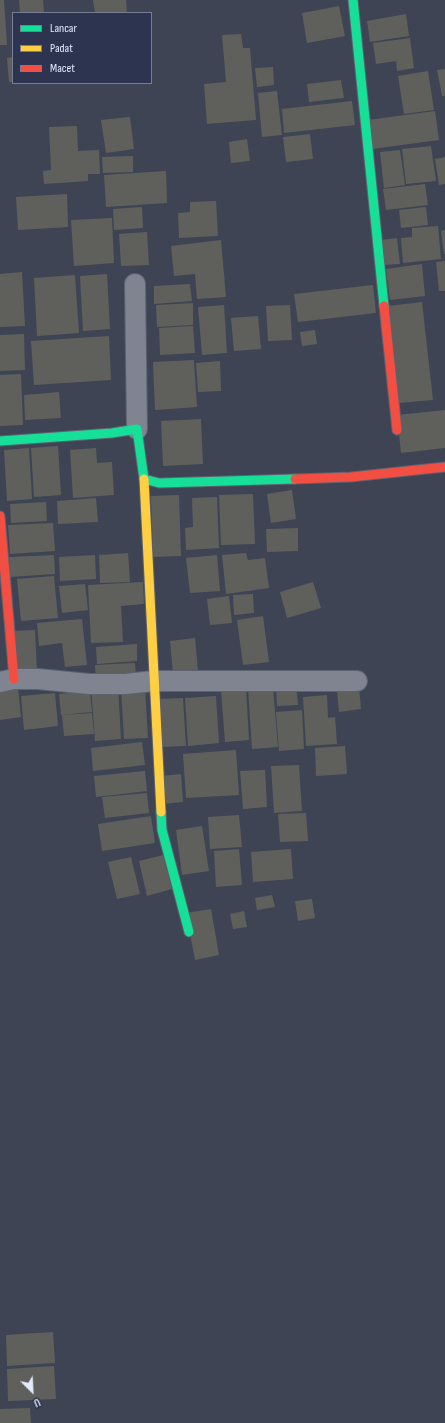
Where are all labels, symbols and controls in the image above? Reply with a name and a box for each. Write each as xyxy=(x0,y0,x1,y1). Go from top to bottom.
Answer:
legend xyxy=(12,12,152,84)
text: Lancar xyxy=(50,21,77,36)
text: Padat xyxy=(50,41,73,56)
text: Macet xyxy=(50,61,75,76)
north arrow xyxy=(12,1371,52,1411)
text: U xyxy=(32,1395,42,1410)

